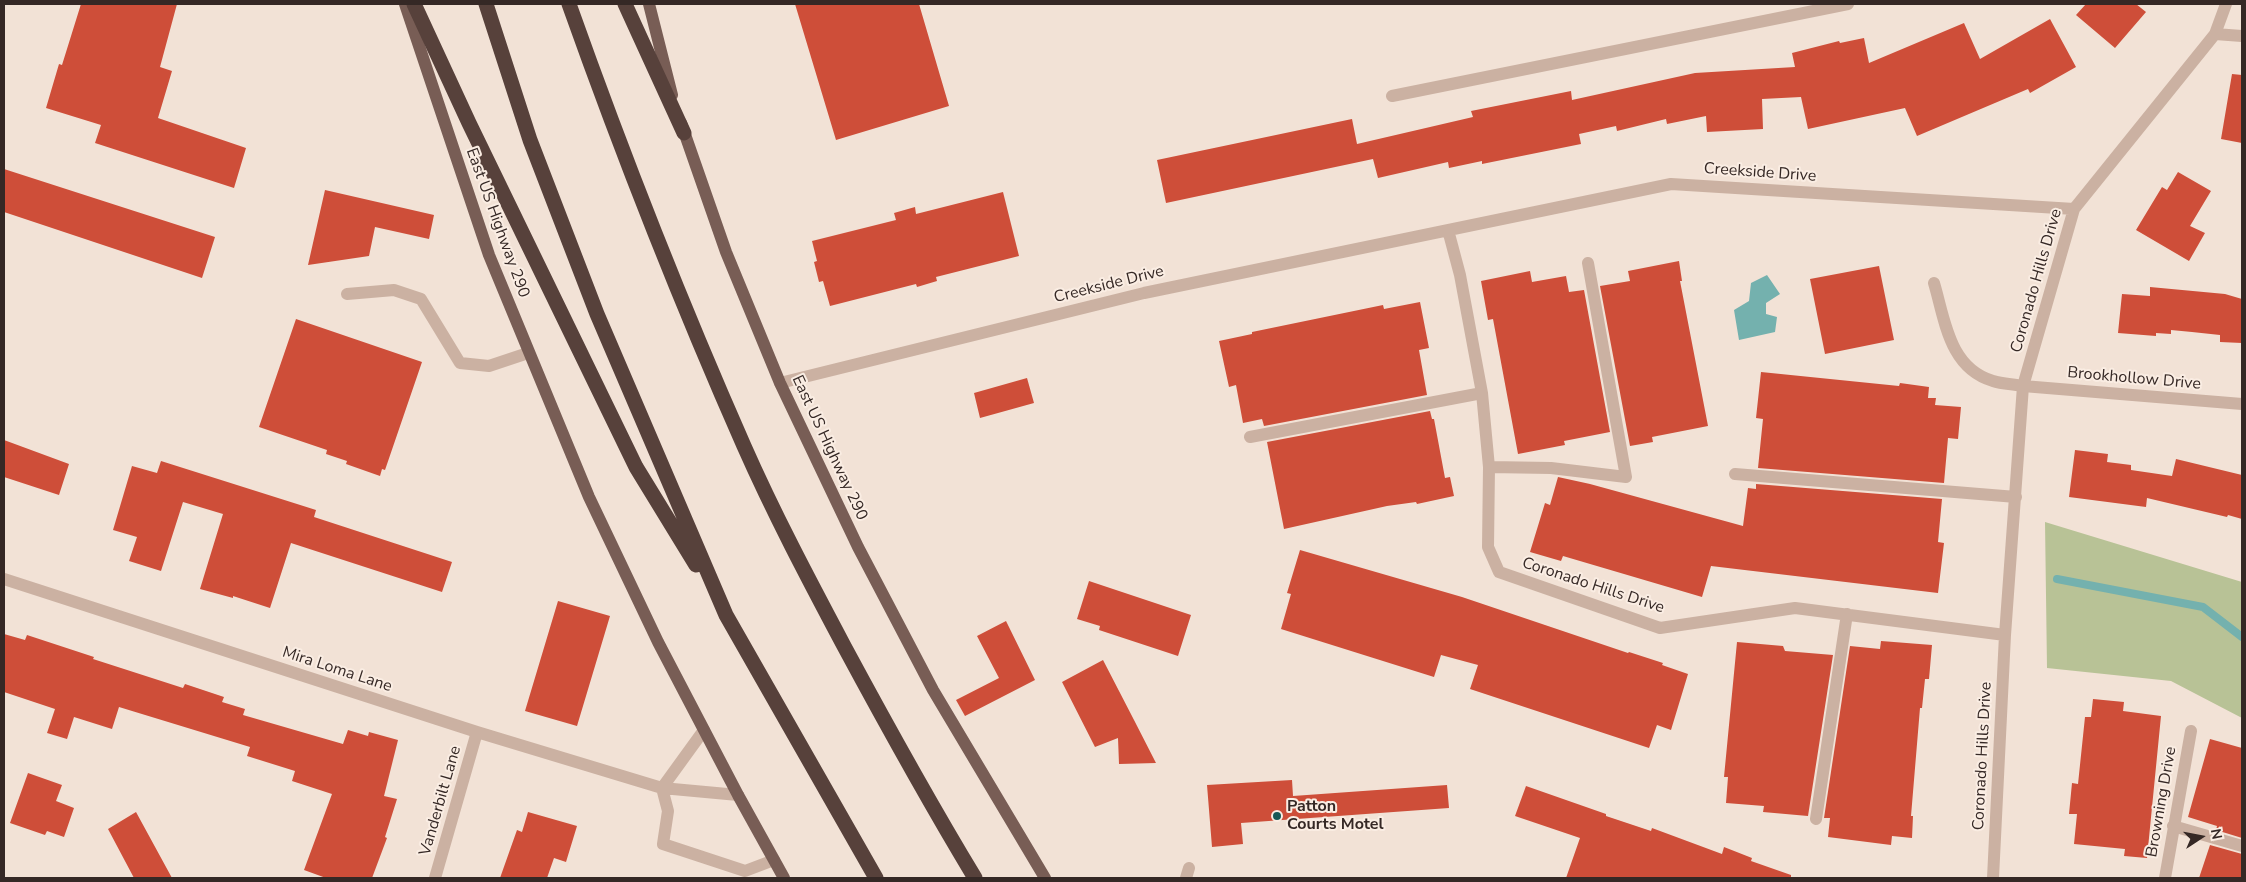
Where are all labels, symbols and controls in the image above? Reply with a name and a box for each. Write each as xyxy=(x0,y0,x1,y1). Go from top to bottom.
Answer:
street label: East US Highway 290 xyxy=(461,146,533,300)
street label: Creekside Drive xyxy=(1703,159,1817,187)
street label: Coronado Hills Drive xyxy=(2007,207,2067,355)
street label: Creekside Drive xyxy=(1052,262,1166,308)
street label: Brookhollow Drive xyxy=(2066,364,2202,394)
street label: East US Highway 290 xyxy=(787,372,871,524)
street label: Coronado Hills Drive xyxy=(1519,554,1667,618)
street label: Mira Loma Lane xyxy=(280,643,394,697)
street label: Coronado Hills Drive xyxy=(1970,681,1996,831)
street label: Vanderbilt Lane xyxy=(416,744,466,858)
street label: Browning Drive xyxy=(2143,745,2181,859)
place label: Patton Courts Motel xyxy=(1287,797,1384,835)
marker: Patton Courts Motel xyxy=(1271,810,1283,822)
north arrow xyxy=(2176,812,2226,862)
text: N xyxy=(2206,827,2227,841)

